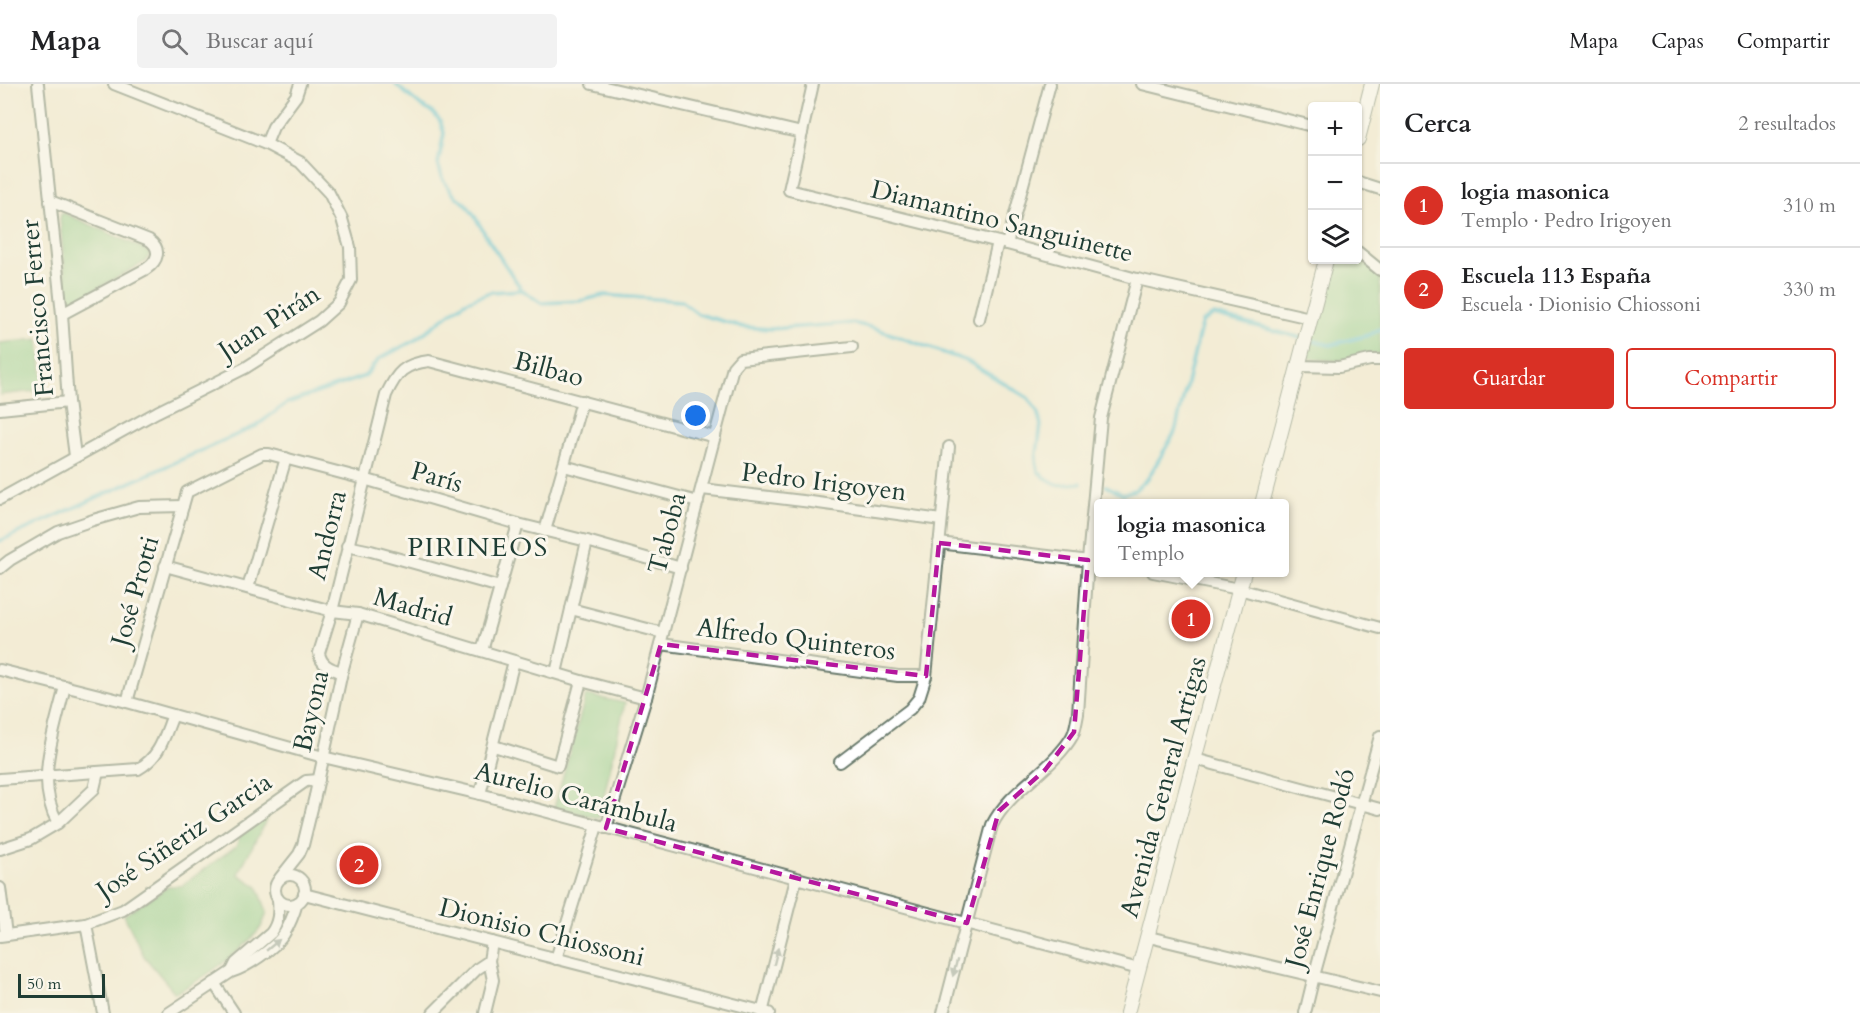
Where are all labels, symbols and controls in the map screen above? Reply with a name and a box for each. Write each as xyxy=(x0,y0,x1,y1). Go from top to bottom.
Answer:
search box xyxy=(137,14,557,68)
text: Mapa xyxy=(30,22,101,60)
icon: search xyxy=(158,25,191,58)
text: Buscar aquí xyxy=(206,26,313,56)
text: Mapa xyxy=(1569,27,1618,56)
text: Capas xyxy=(1651,27,1704,56)
text: Compartir xyxy=(1737,27,1830,56)
map controls xyxy=(1308,102,1362,264)
button: + xyxy=(1308,102,1362,156)
text: Cerca xyxy=(1404,106,1471,141)
text: 2 resultados xyxy=(1738,110,1836,137)
button: − xyxy=(1308,156,1362,210)
street label: Diamantino Sanguinette xyxy=(867,171,1137,271)
text: logia masonica xyxy=(1461,177,1610,207)
text: 1 xyxy=(1418,192,1429,219)
text: 310 m xyxy=(1783,192,1836,219)
text: Templo · Pedro Irigoyen xyxy=(1461,207,1672,234)
button: layers xyxy=(1308,210,1362,264)
street label: Francisco Ferrer xyxy=(12,217,62,398)
text: Escuela 113 España xyxy=(1461,261,1651,291)
street label: Juan Pirán xyxy=(208,276,327,370)
text: 2 xyxy=(1418,276,1429,303)
text: 330 m xyxy=(1783,276,1836,303)
text: Escuela · Dionisio Chiossoni xyxy=(1461,291,1701,318)
street label: Bilbao xyxy=(510,343,588,395)
button: Guardar xyxy=(1404,348,1614,409)
button: Compartir xyxy=(1626,348,1836,409)
your location xyxy=(681,401,710,430)
street label: París xyxy=(407,453,467,501)
street label: Pedro Irigoyen xyxy=(739,455,909,510)
street label: Andorra xyxy=(299,486,355,584)
street label: Taboba xyxy=(639,488,695,578)
popup xyxy=(1094,499,1289,577)
text: logia masonica xyxy=(1117,510,1266,540)
district label: PIRINEOS xyxy=(407,529,549,566)
street label: José Protti xyxy=(102,532,167,654)
text: Templo xyxy=(1117,540,1184,567)
street label: Madrid xyxy=(370,579,457,635)
pin: 1 xyxy=(1172,596,1210,642)
street label: Alfredo Quinteros xyxy=(694,609,898,669)
street label: Avenida General Artigas xyxy=(1111,653,1215,921)
street label: Bayona xyxy=(285,667,337,755)
street label: Aurelio Carámbula xyxy=(471,753,681,841)
street label: José Siñeriz Garcia xyxy=(86,764,278,910)
street label: José Enrique Rodó xyxy=(1276,765,1363,975)
pin: 2 xyxy=(340,842,378,888)
street label: Dionisio Chiossoni xyxy=(436,890,648,974)
one-way arrow xyxy=(265,939,280,952)
one-way arrow xyxy=(772,947,782,966)
one-way arrow xyxy=(950,959,959,977)
scale bar xyxy=(18,971,105,998)
text: 50 m xyxy=(27,973,61,995)

